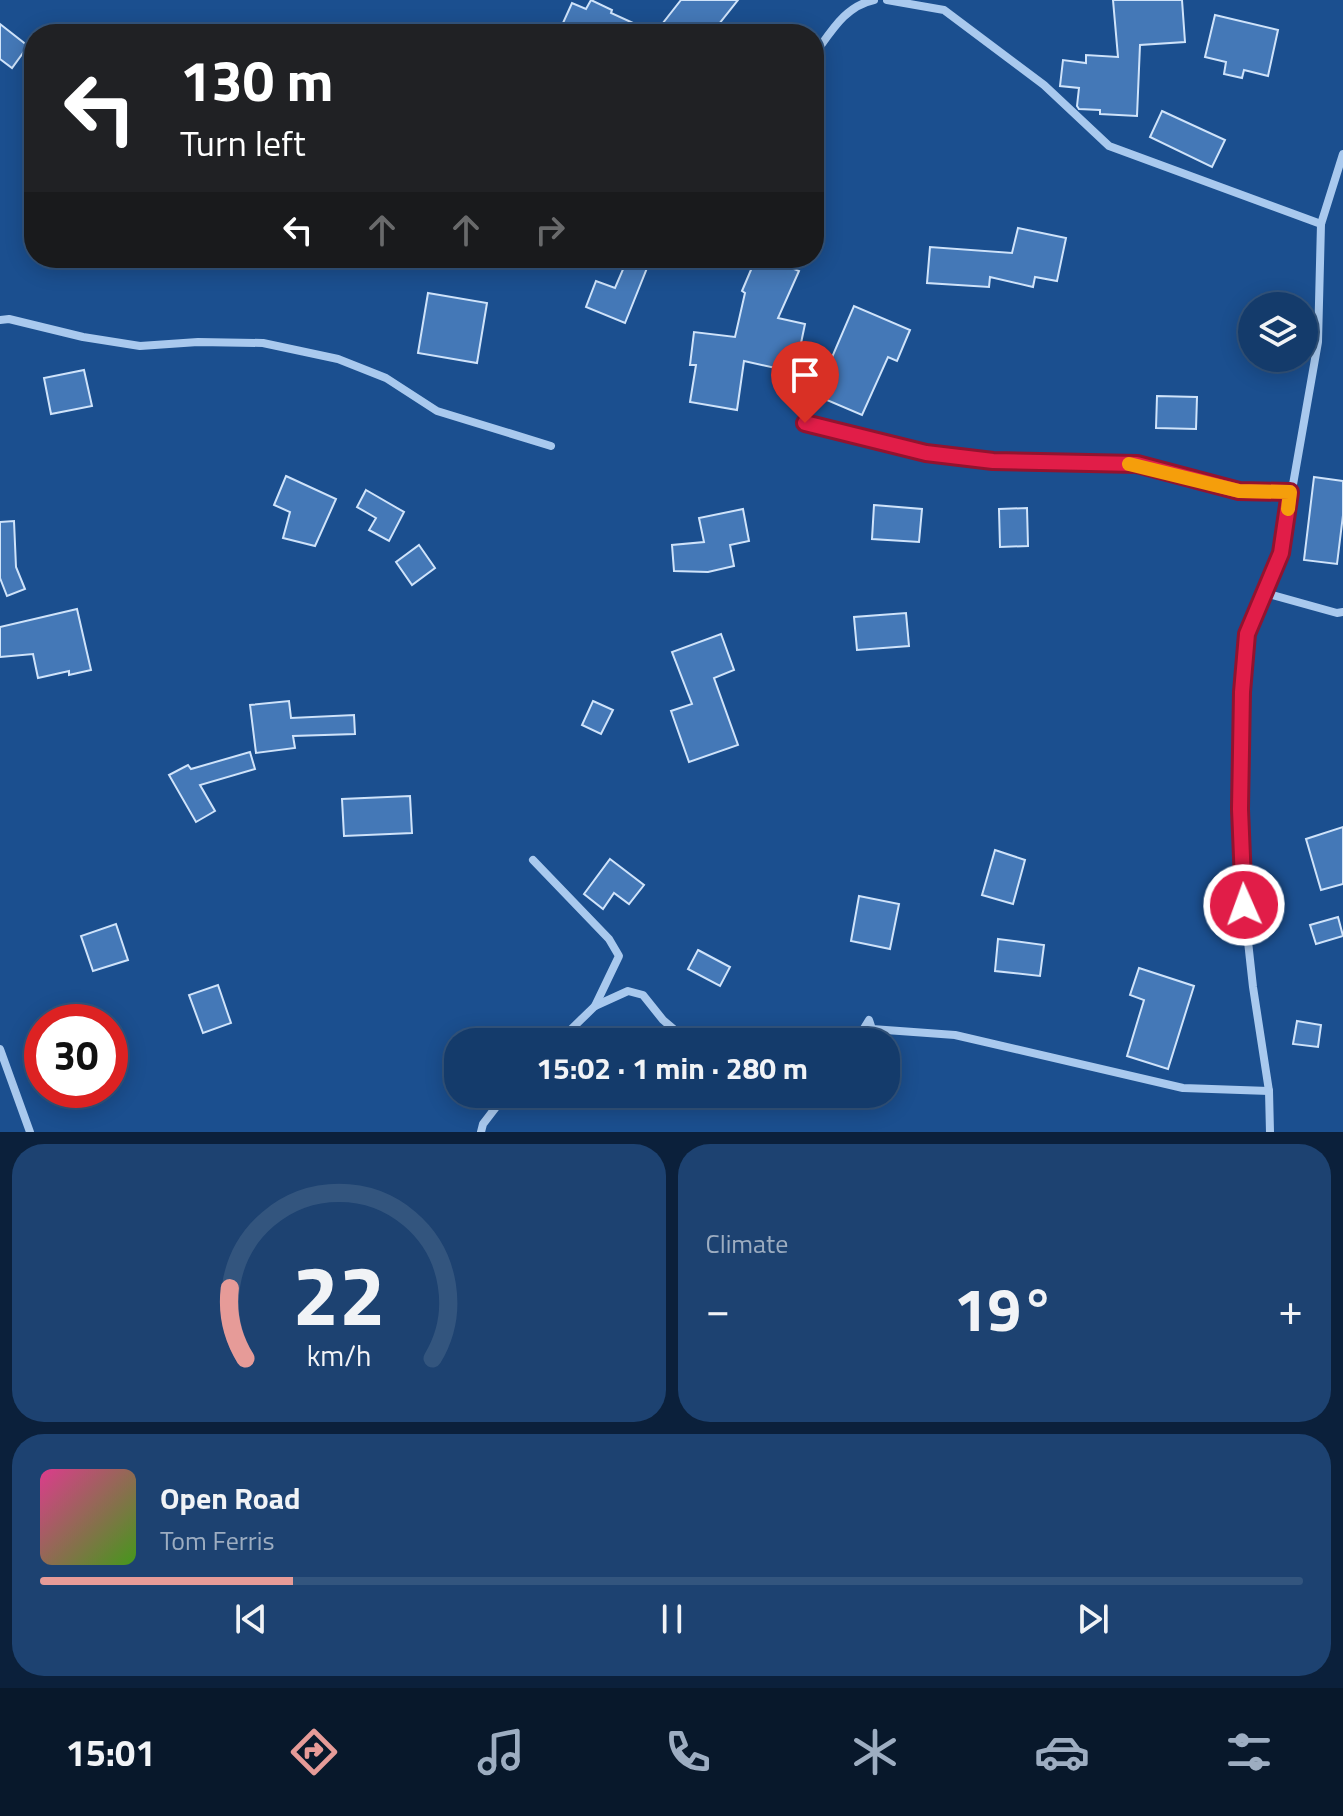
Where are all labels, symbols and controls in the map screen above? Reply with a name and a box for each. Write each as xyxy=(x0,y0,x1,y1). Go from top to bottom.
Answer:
text: 130 m xyxy=(180,38,333,123)
icon: left xyxy=(48,56,152,160)
text: Turn left xyxy=(180,115,306,170)
icon: left xyxy=(276,208,320,252)
icon: ahead xyxy=(360,208,404,252)
icon: ahead xyxy=(444,208,488,252)
icon: right xyxy=(528,208,572,252)
map controls xyxy=(1238,292,1318,372)
button: layers xyxy=(1238,292,1318,372)
pin xyxy=(771,341,839,423)
icon: arrive xyxy=(783,353,827,397)
position arrow xyxy=(1202,863,1286,947)
speed limit sign: 30 xyxy=(24,1004,128,1108)
text: 15:02 · 1 min · 280 m xyxy=(536,1045,808,1091)
text: Climate xyxy=(706,1224,788,1263)
text: 22 xyxy=(292,1231,385,1357)
text: 19° xyxy=(954,1263,1055,1354)
text: − xyxy=(706,1275,730,1342)
text: + xyxy=(1278,1275,1303,1342)
text: km/h xyxy=(306,1334,371,1377)
text: Open Road xyxy=(160,1475,301,1521)
text: Tom Ferris xyxy=(160,1521,275,1560)
icon: previous xyxy=(229,1597,273,1641)
icon: pause xyxy=(650,1597,694,1641)
icon: next xyxy=(1071,1597,1115,1641)
icon: directions xyxy=(286,1724,342,1780)
icon: music xyxy=(473,1724,529,1780)
icon: phone xyxy=(660,1724,716,1780)
icon: climate xyxy=(847,1724,903,1780)
icon: car xyxy=(1034,1724,1090,1780)
icon: filters xyxy=(1221,1724,1277,1780)
text: 15:01 xyxy=(66,1725,155,1780)

